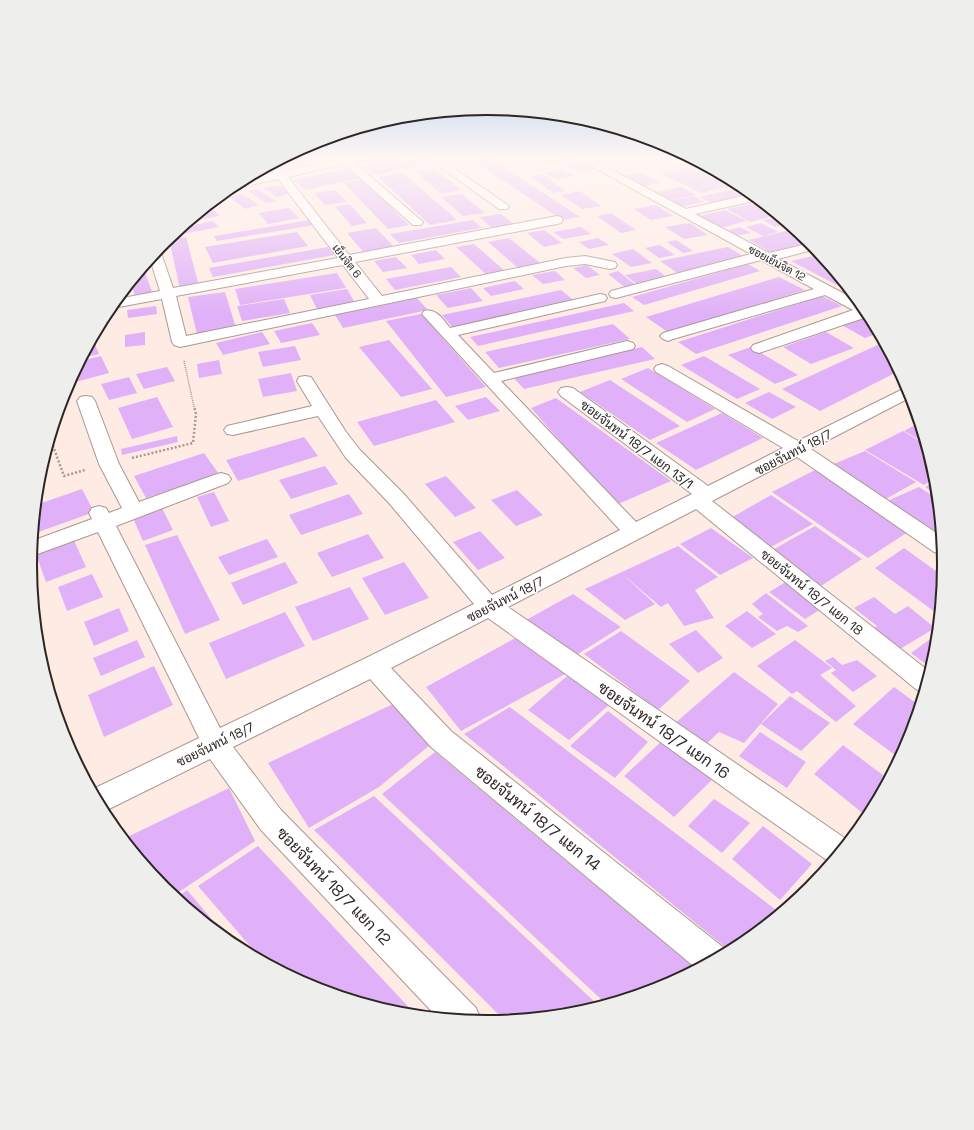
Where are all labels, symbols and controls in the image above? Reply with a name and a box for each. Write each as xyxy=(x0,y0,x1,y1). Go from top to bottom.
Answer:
street label: เย็นจิต 6 xyxy=(329,240,366,281)
street label: ซอยเย็นจิต 12 xyxy=(746,240,809,284)
street label: ซอยจันทน์ 18/7 แยก 13/1 xyxy=(577,396,697,492)
street label: ซอยจันทน์ 18/7 xyxy=(751,425,835,479)
street label: ซอยจันทน์ 18/7 แยก 18 xyxy=(757,545,867,639)
street label: ซอยจันทน์ 18/7 xyxy=(463,572,547,626)
street label: ซอยจันทน์ 18/7 แยก 16 xyxy=(594,675,735,784)
street label: ซอยจันทน์ 18/7 xyxy=(173,717,257,771)
street label: ซอยจันทน์ 18/7 แยก 14 xyxy=(470,759,606,876)
street label: ซอยจันทน์ 18/7 แยก 12 xyxy=(272,822,397,950)

